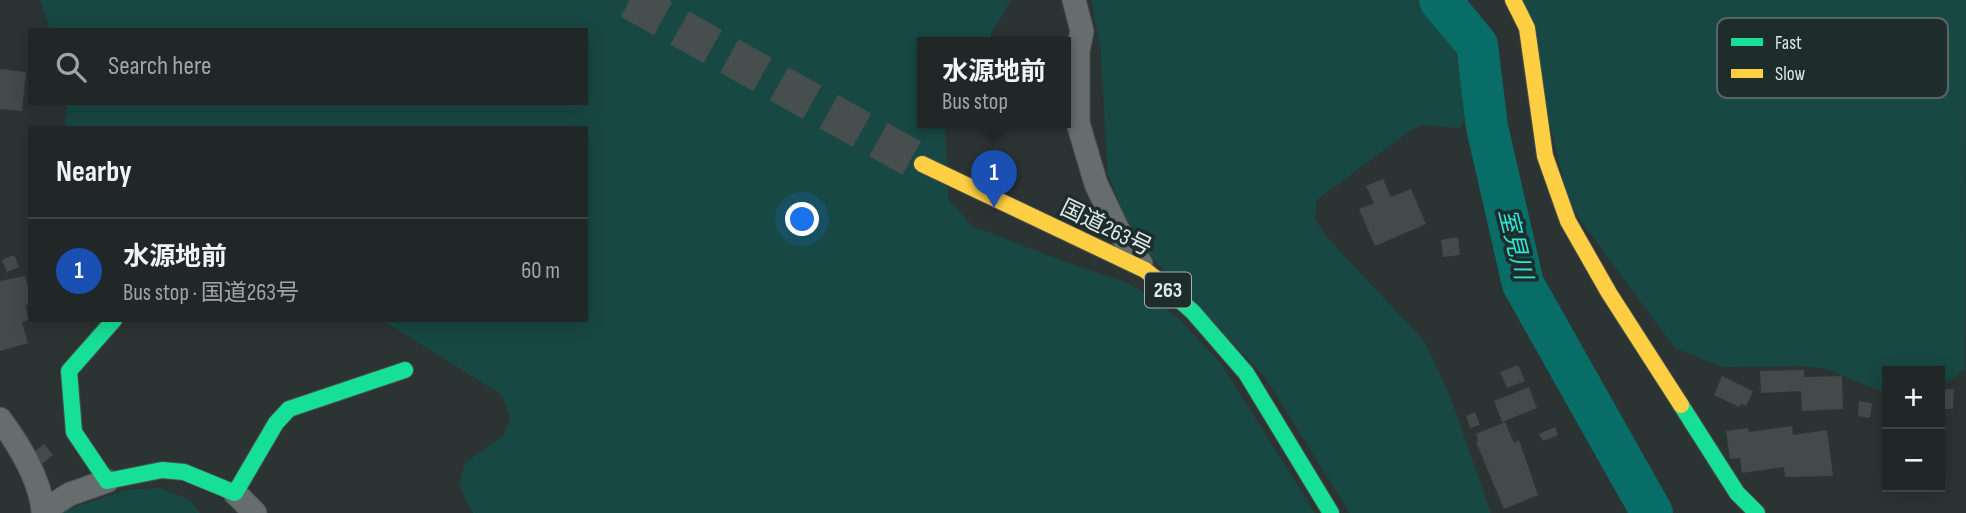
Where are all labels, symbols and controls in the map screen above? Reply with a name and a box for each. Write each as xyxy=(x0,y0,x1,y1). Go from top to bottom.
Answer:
legend xyxy=(1717,18,1948,98)
search box xyxy=(28,28,588,105)
text: Fast xyxy=(1775,32,1802,55)
popup xyxy=(917,37,1071,128)
icon: search xyxy=(52,48,90,86)
text: Search here xyxy=(108,51,211,82)
text: 水源地前 xyxy=(942,57,1046,88)
text: Slow xyxy=(1775,63,1805,86)
text: Bus stop xyxy=(942,88,1008,116)
pin: 1 xyxy=(971,150,1017,208)
text: Nearby xyxy=(56,154,132,190)
street label: 国道263号 xyxy=(1056,194,1156,262)
your location xyxy=(785,202,819,236)
water label: 室見川 xyxy=(1492,206,1539,285)
text: 水源地前 xyxy=(123,242,227,273)
text: 1 xyxy=(74,257,84,285)
text: 60 m xyxy=(521,257,560,285)
road number: 263 xyxy=(1145,272,1191,308)
text: Bus stop · 国道263号 xyxy=(123,279,299,307)
map controls xyxy=(1882,366,1945,492)
button: + xyxy=(1882,366,1945,429)
button: − xyxy=(1882,429,1945,492)

